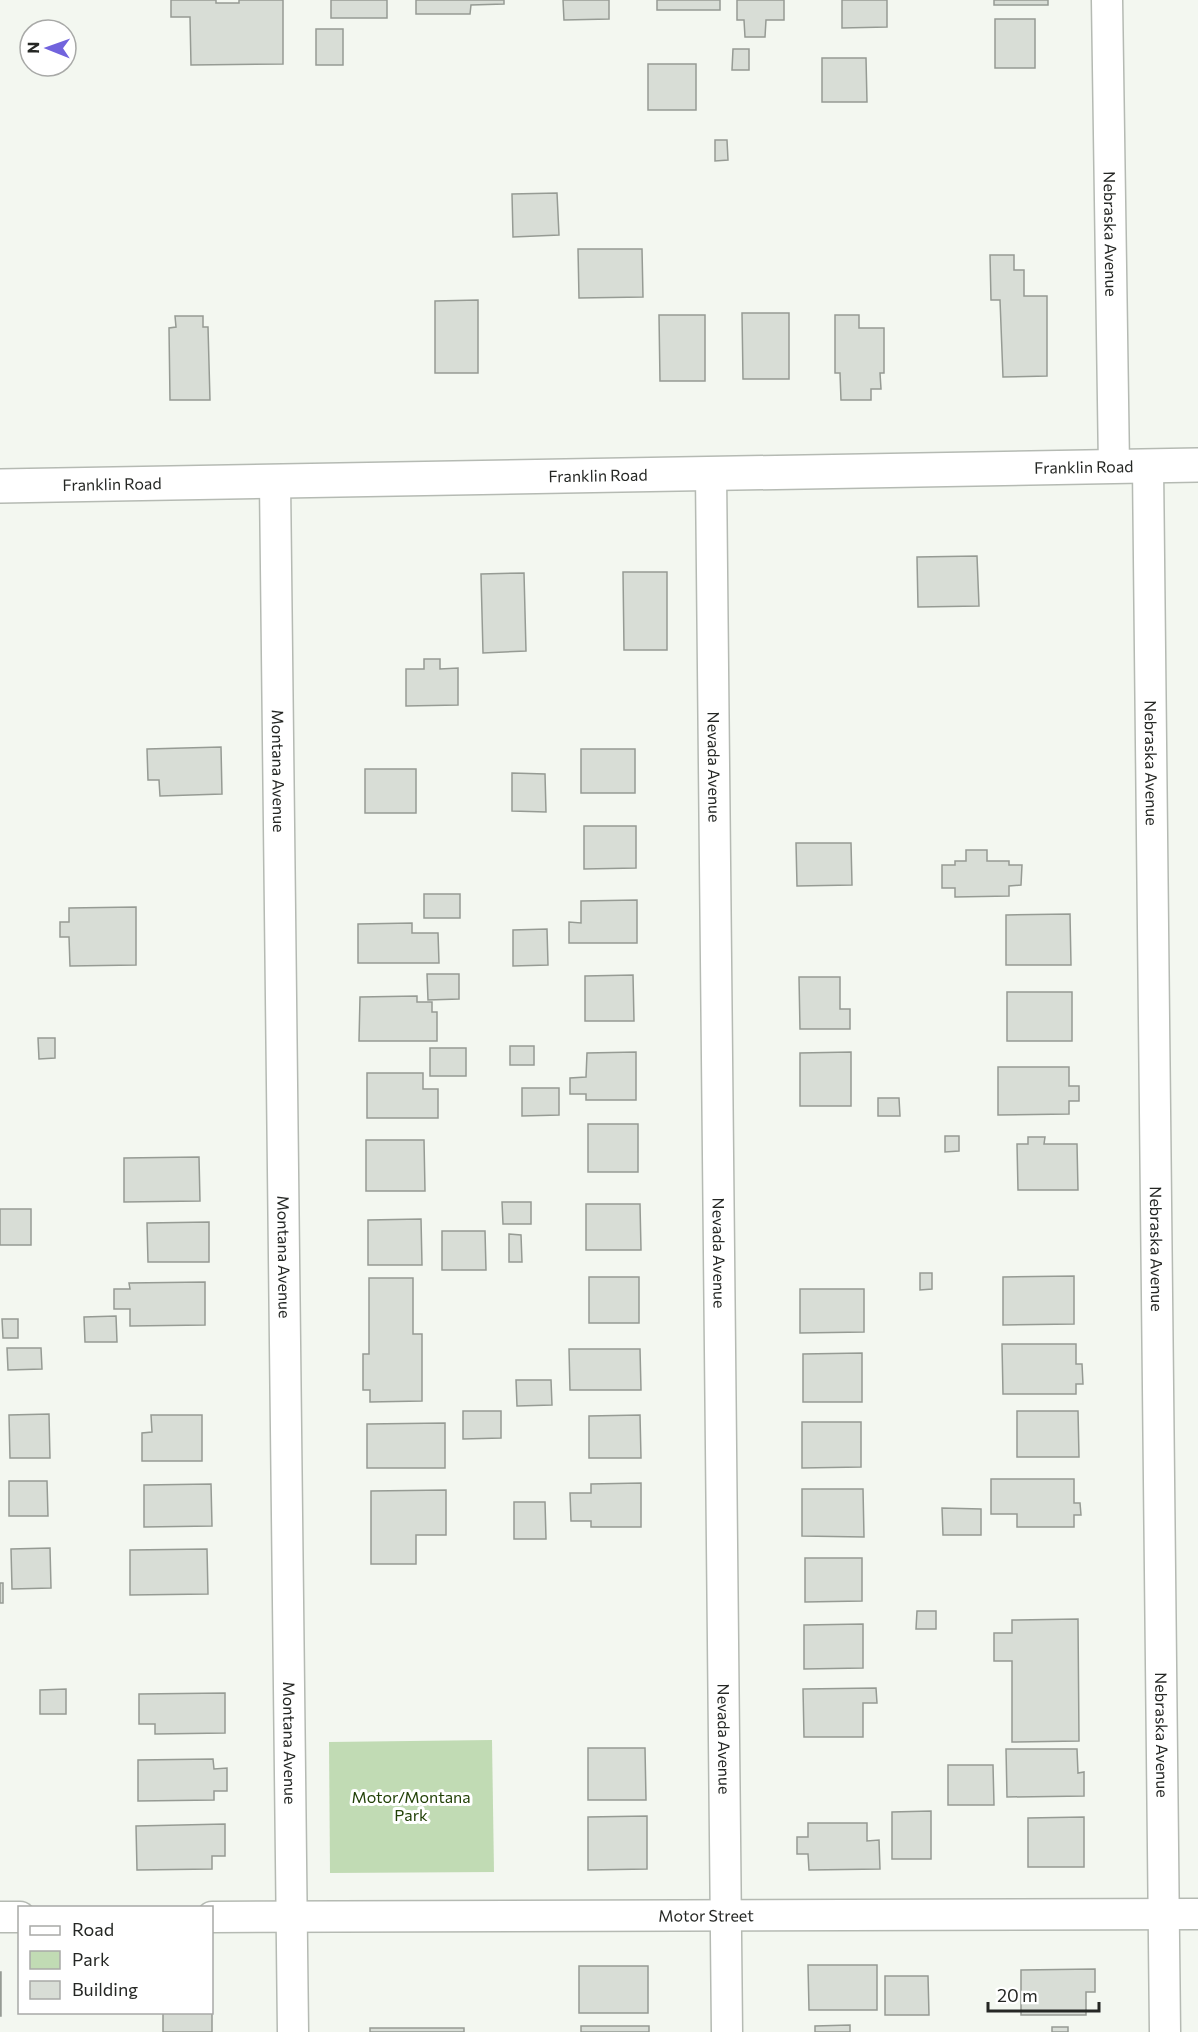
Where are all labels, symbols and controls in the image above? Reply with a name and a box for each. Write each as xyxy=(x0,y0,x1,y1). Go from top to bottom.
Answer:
north arrow xyxy=(18,18,78,78)
text: N xyxy=(23,42,42,54)
street label: Nebraska Avenue xyxy=(1101,171,1121,297)
street label: Franklin Road xyxy=(1034,456,1134,477)
street label: Franklin Road xyxy=(548,465,648,485)
street label: Franklin Road xyxy=(62,473,162,494)
street label: Nebraska Avenue xyxy=(1142,700,1162,826)
street label: Montana Avenue xyxy=(269,709,289,833)
street label: Nevada Avenue xyxy=(704,711,725,823)
street label: Nebraska Avenue xyxy=(1147,1186,1167,1312)
street label: Montana Avenue xyxy=(274,1195,295,1319)
street label: Nevada Avenue xyxy=(709,1197,730,1308)
street label: Nebraska Avenue xyxy=(1152,1672,1172,1798)
street label: Montana Avenue xyxy=(280,1681,300,1804)
street label: Nevada Avenue xyxy=(714,1683,735,1794)
park label: Motor/Montana Park xyxy=(351,1787,471,1824)
street label: Motor Street xyxy=(658,1905,754,1925)
legend xyxy=(18,1906,213,2014)
text: Road xyxy=(72,1918,114,1940)
text: Park xyxy=(72,1948,110,1970)
scale bar xyxy=(988,1975,1099,2013)
text: Building xyxy=(72,1978,138,2000)
text: 20 m xyxy=(997,1984,1038,2006)

